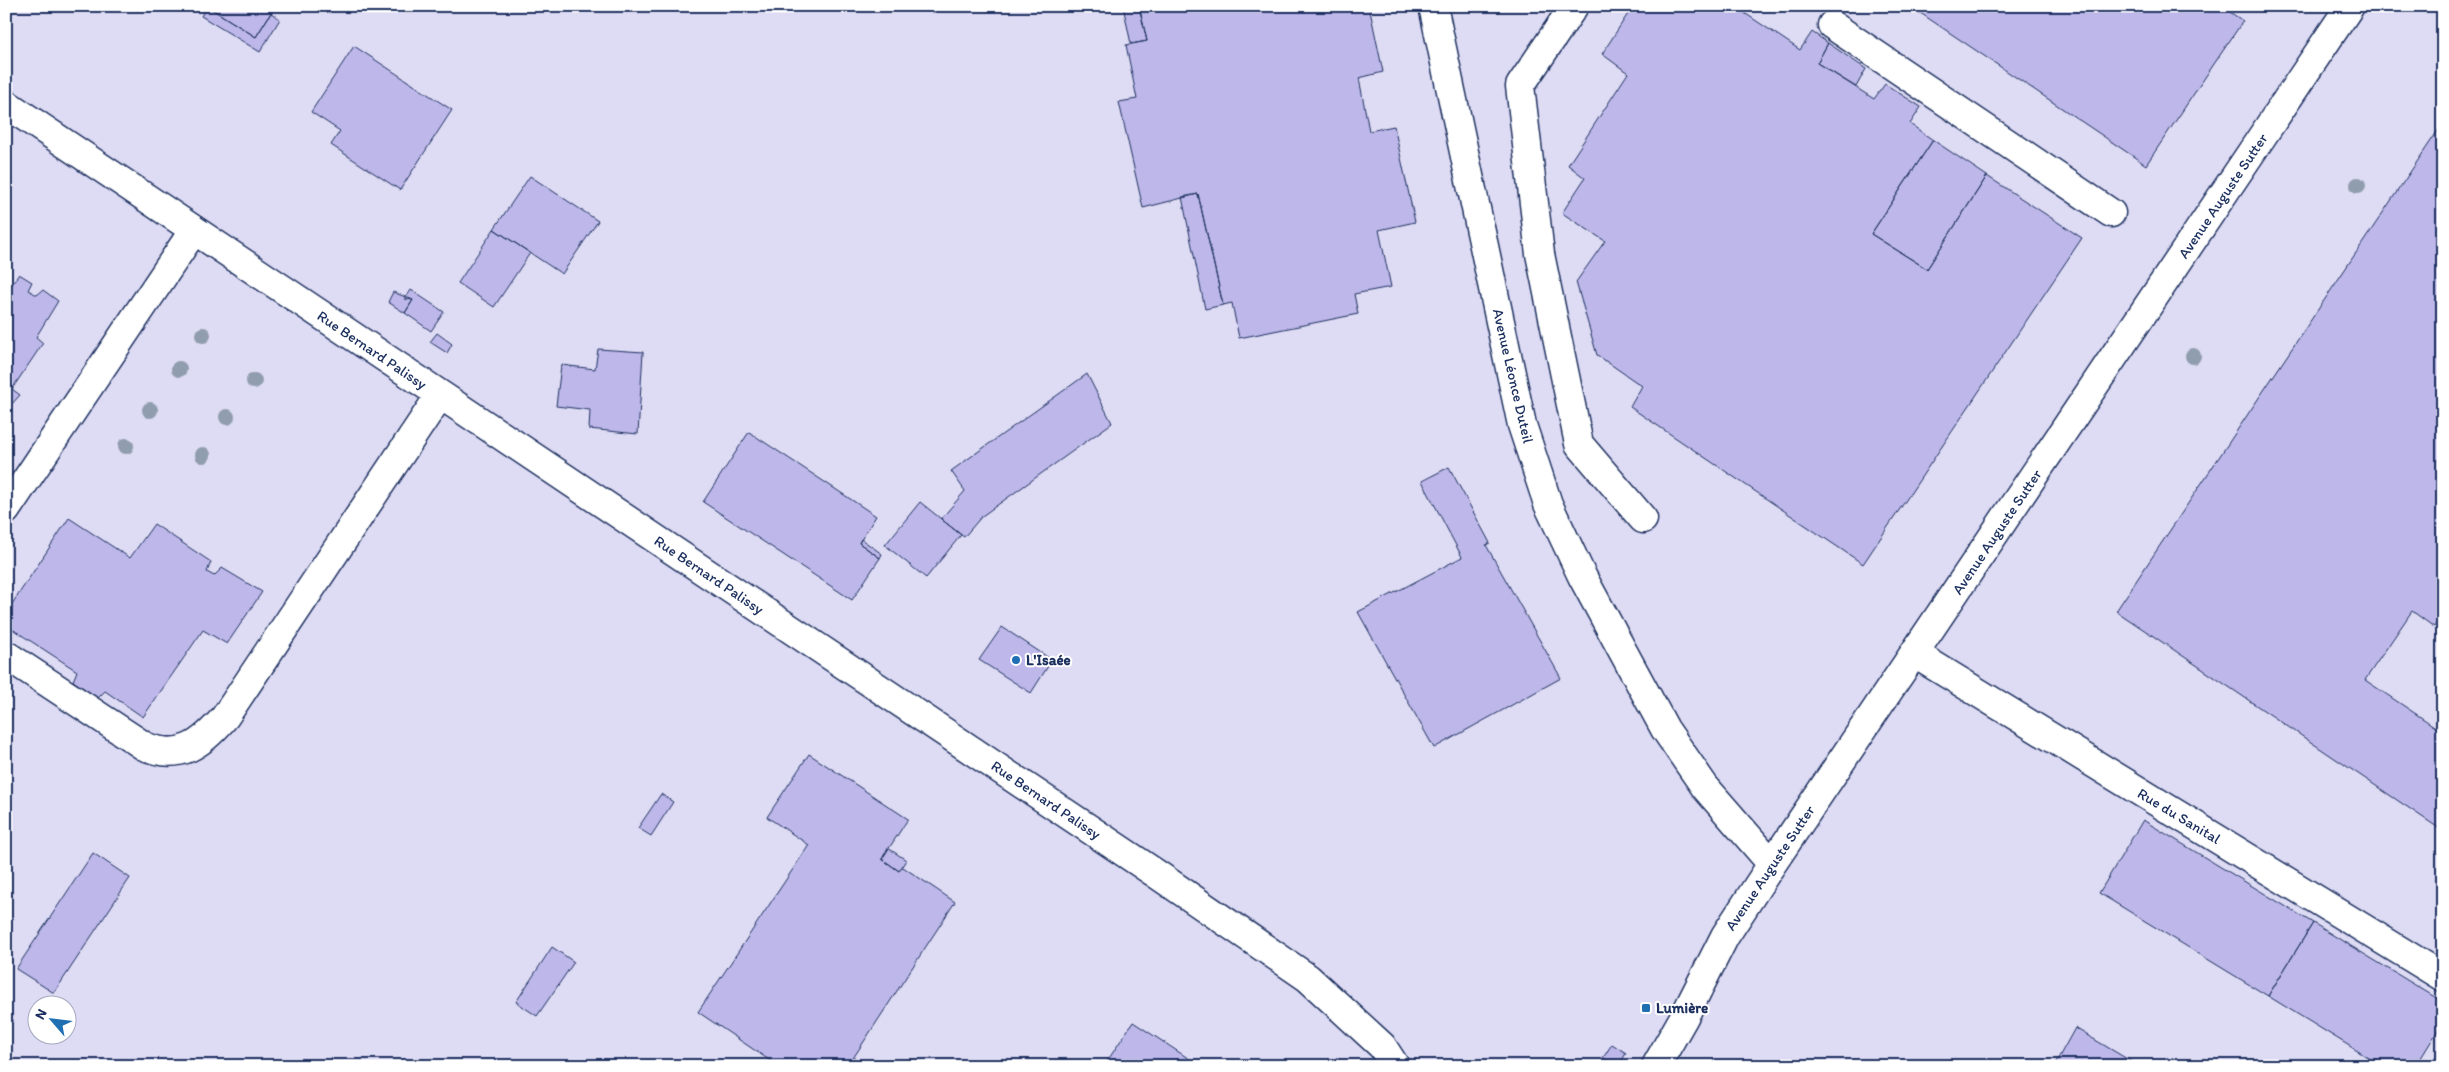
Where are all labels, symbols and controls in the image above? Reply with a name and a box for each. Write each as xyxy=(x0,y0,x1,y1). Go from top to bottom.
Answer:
street label: Avenue Auguste Sutter xyxy=(2174,130,2272,262)
street label: Rue Bernard Palissy xyxy=(314,307,430,393)
street label: Avenue Léonce Duteil xyxy=(1489,307,1537,446)
street label: Avenue Auguste Sutter xyxy=(1948,466,2046,598)
street label: Rue Bernard Palissy xyxy=(651,532,767,618)
place label: L'Isaée xyxy=(1026,651,1071,669)
marker: L'Isaée xyxy=(1010,654,1022,666)
street label: Rue Bernard Palissy xyxy=(988,757,1104,843)
street label: Rue du Sanital xyxy=(2134,784,2224,848)
street label: Avenue Auguste Sutter xyxy=(1721,802,1819,934)
north arrow xyxy=(28,994,78,1044)
place label: Lumière xyxy=(1656,999,1708,1017)
marker: Lumière xyxy=(1640,1002,1652,1014)
text: N xyxy=(31,1006,51,1022)

